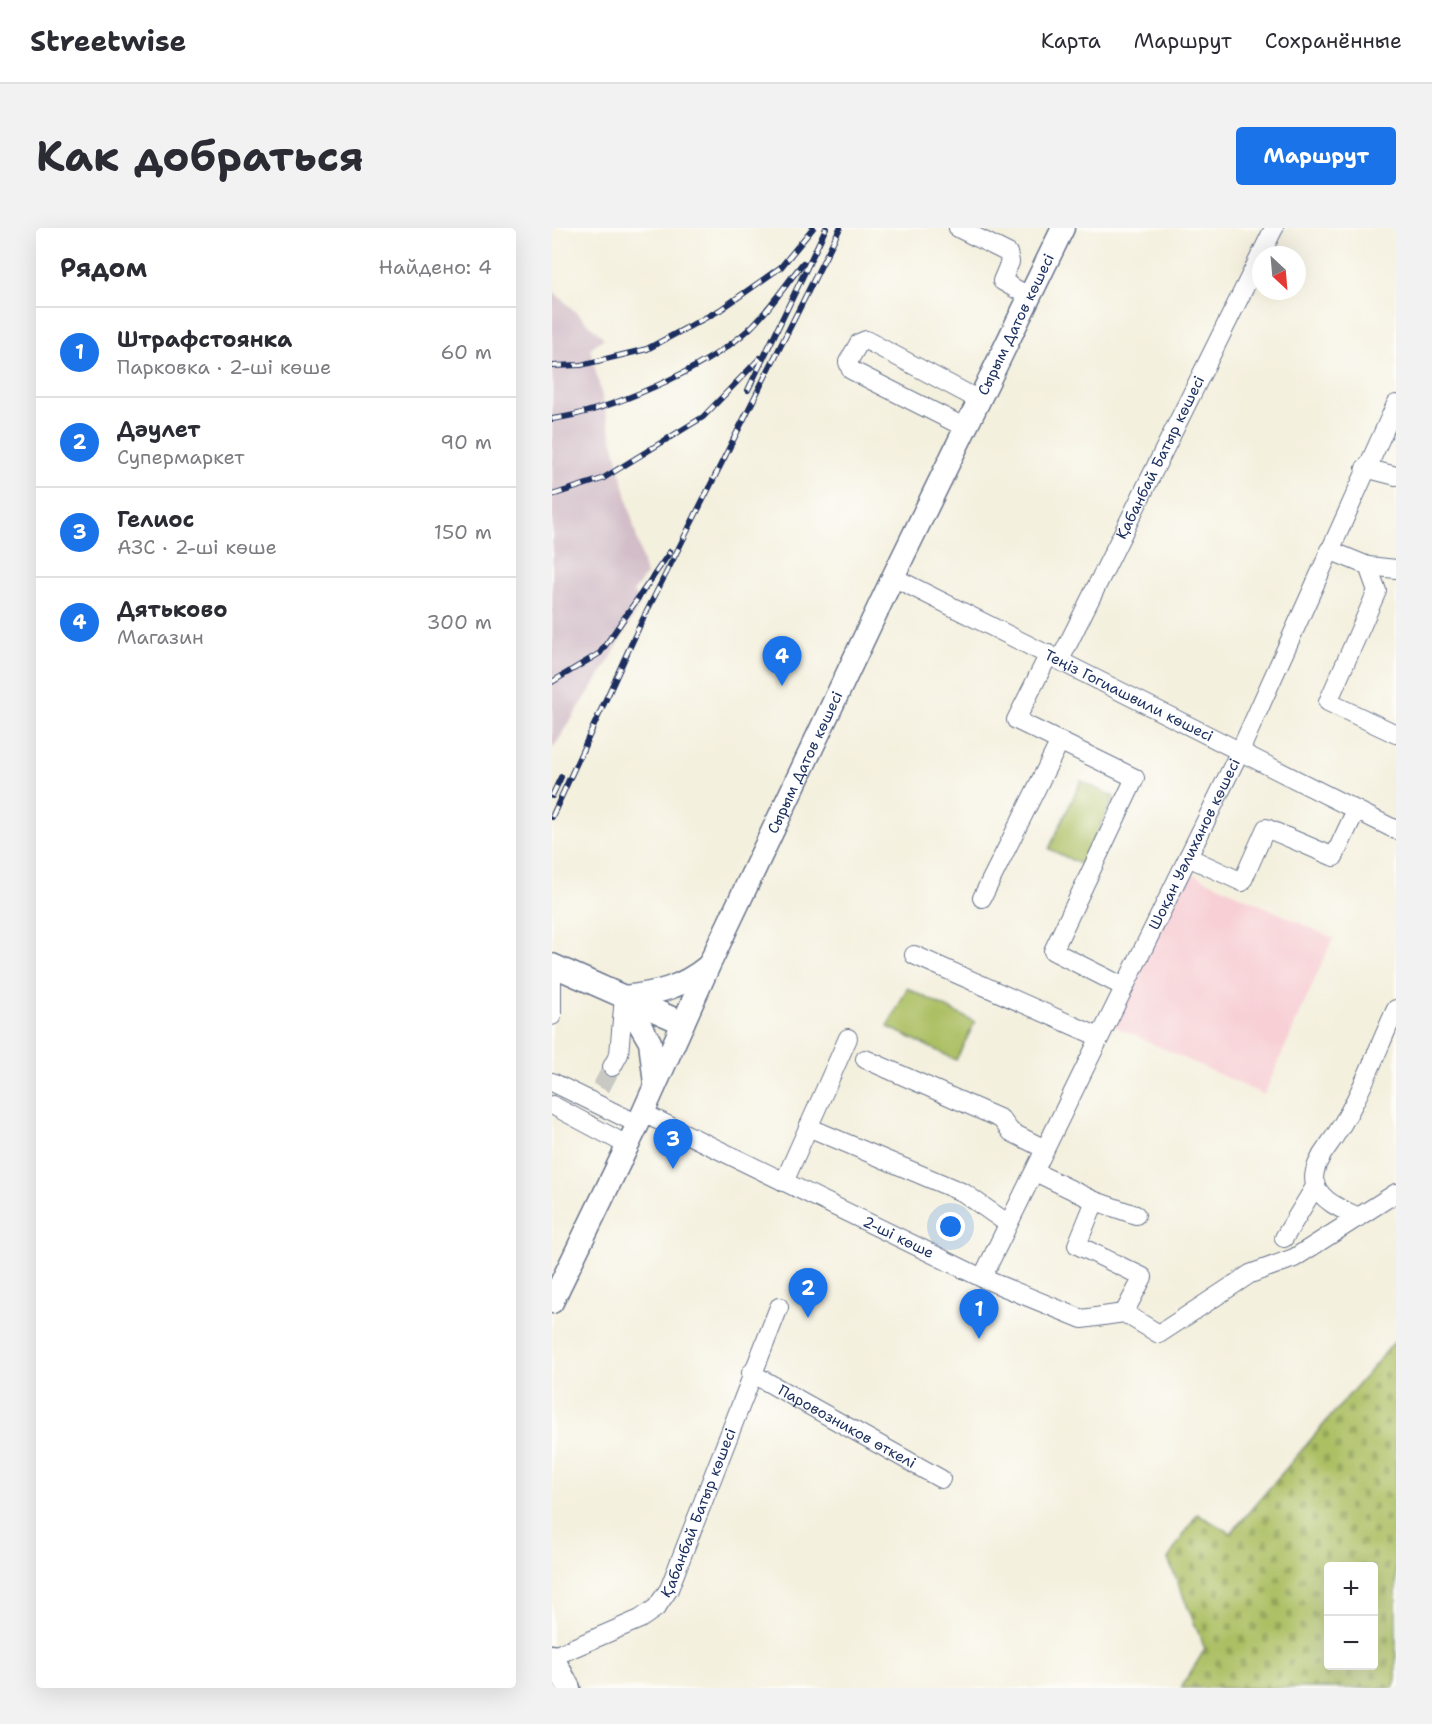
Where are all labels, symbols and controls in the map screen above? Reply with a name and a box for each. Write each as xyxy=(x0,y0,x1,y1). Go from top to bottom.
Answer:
text: Streetwise xyxy=(30,22,186,60)
text: Карта xyxy=(1041,27,1101,55)
text: Маршрут xyxy=(1134,27,1232,55)
text: Сохранённые xyxy=(1265,27,1402,55)
button: Маршрут xyxy=(1236,127,1396,185)
text: Как добраться xyxy=(36,128,364,184)
north arrow xyxy=(1252,246,1306,300)
text: Рядом xyxy=(60,250,147,285)
street label: Сырым Датов көшесі xyxy=(973,250,1059,399)
text: Найдено: 4 xyxy=(379,254,492,280)
text: Штрафстоянка xyxy=(117,325,292,354)
text: 1 xyxy=(75,339,84,365)
text: 60 m xyxy=(440,339,492,365)
text: Парковка · 2-ші көше xyxy=(117,354,331,380)
street label: Қабанбай Батыр көшесі xyxy=(1111,372,1209,543)
text: Дәулет xyxy=(117,415,200,444)
text: 2 xyxy=(73,429,87,455)
text: 90 m xyxy=(440,429,492,455)
text: Супермаркет xyxy=(117,444,244,470)
text: Гелиос xyxy=(117,505,195,534)
text: 3 xyxy=(73,519,87,545)
text: 150 m xyxy=(434,519,492,545)
text: АЗС · 2-ші көше xyxy=(117,534,277,560)
text: Дятьково xyxy=(117,595,228,624)
text: 4 xyxy=(73,609,87,635)
text: 300 m xyxy=(426,609,492,635)
text: Магазин xyxy=(117,624,204,650)
pin: 4 xyxy=(762,636,802,686)
street label: Теңіз Гогиашвили көшесі xyxy=(1041,645,1217,746)
street label: Сырым Датов көшесі xyxy=(763,688,847,837)
street label: Шоқан Уәлиханов көшесі xyxy=(1144,755,1245,933)
pin: 3 xyxy=(654,1120,692,1169)
street label: 2-ші көше xyxy=(859,1211,937,1263)
your location xyxy=(936,1212,965,1241)
pin: 2 xyxy=(788,1268,828,1318)
pin: 1 xyxy=(960,1290,998,1339)
street label: Паровозников өткелі xyxy=(775,1380,919,1473)
street label: Қабанбай Батыр көшесі xyxy=(656,1425,741,1601)
map controls xyxy=(1324,1562,1378,1670)
button: + xyxy=(1324,1562,1378,1616)
button: − xyxy=(1324,1616,1378,1670)

